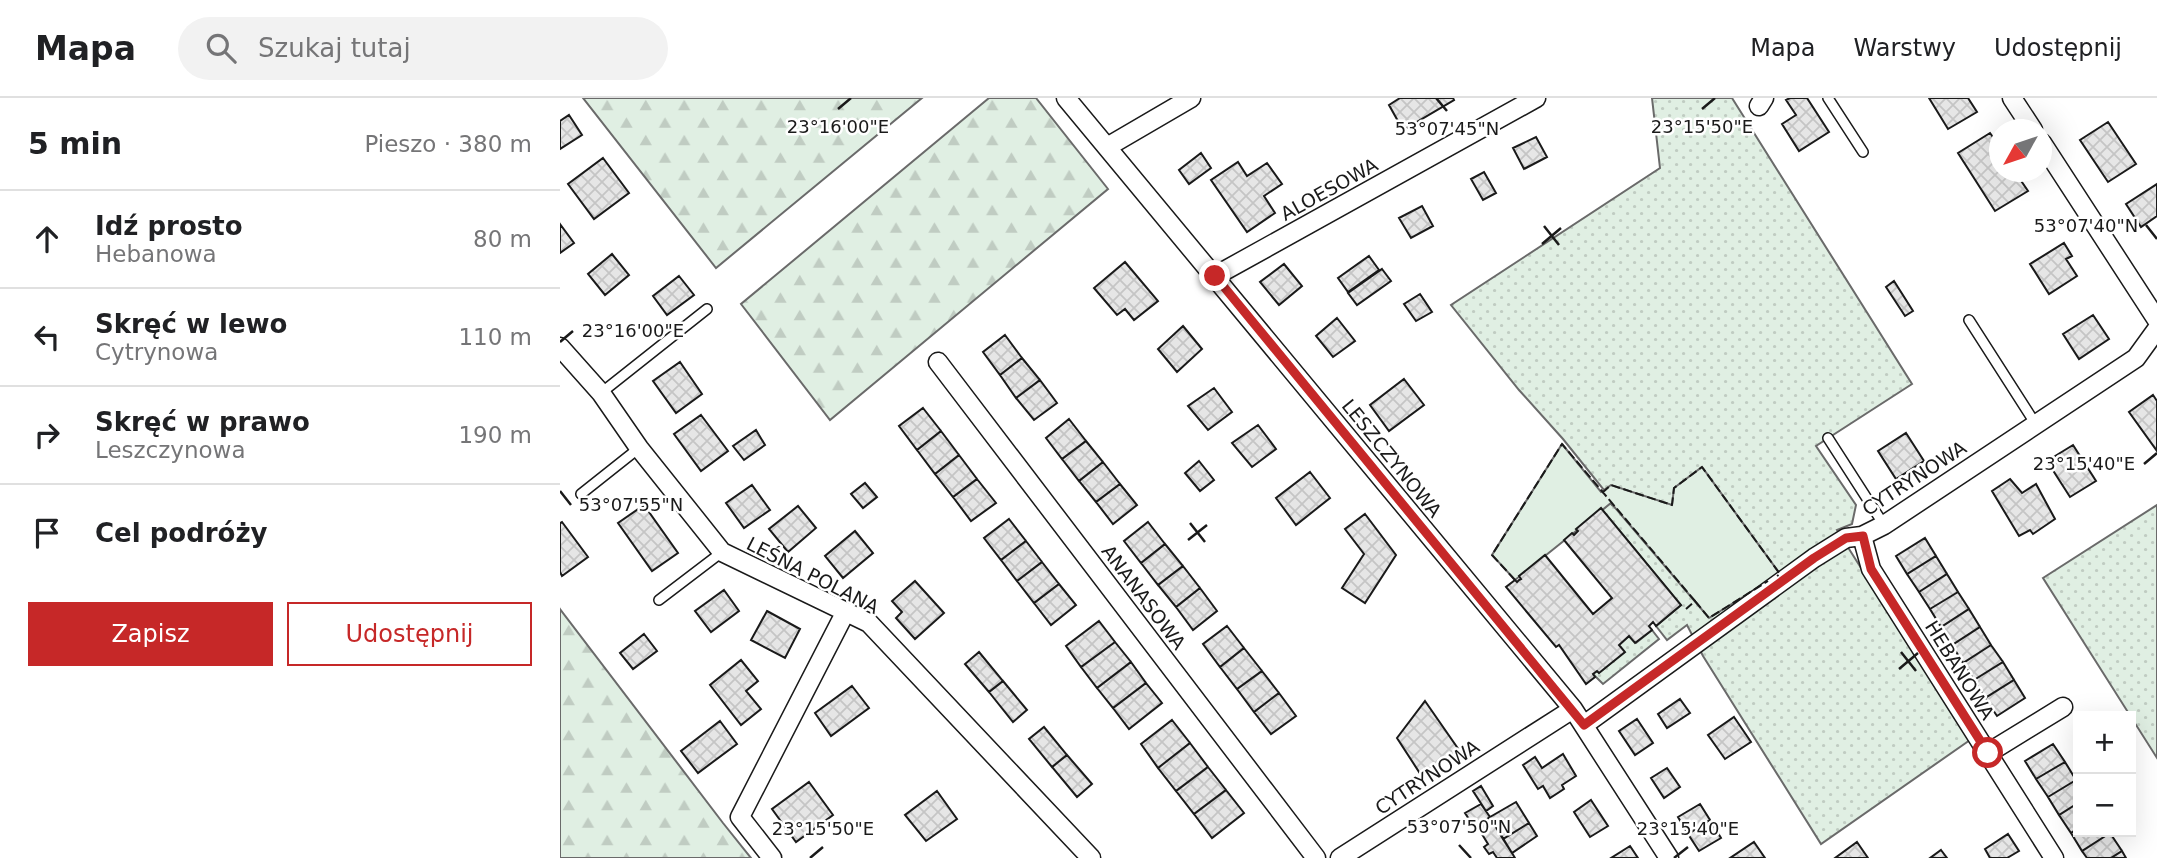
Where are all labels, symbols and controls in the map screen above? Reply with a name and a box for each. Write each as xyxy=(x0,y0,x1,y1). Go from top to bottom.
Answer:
search box xyxy=(178,17,668,80)
text: Mapa xyxy=(35,29,136,68)
icon: search xyxy=(202,29,240,67)
text: Szukaj tutaj xyxy=(258,33,411,63)
text: Mapa xyxy=(1750,34,1816,62)
text: Warstwy xyxy=(1854,34,1956,62)
text: Udostępnij xyxy=(1994,34,2122,62)
text: 23°16'00"E xyxy=(787,116,889,137)
text: 23°15'50"E xyxy=(1651,116,1753,137)
text: 53°07'45"N xyxy=(1395,118,1499,139)
north arrow xyxy=(1989,119,2052,182)
text: 5 min xyxy=(28,126,122,161)
text: Pieszo · 380 m xyxy=(364,131,532,157)
street label: ALOESOWA xyxy=(1277,153,1381,225)
text: Idź prosto xyxy=(95,211,243,241)
text: 53°07'40"N xyxy=(2034,215,2138,236)
icon: ahead xyxy=(28,220,66,258)
text: 80 m xyxy=(473,226,532,252)
text: Hebanowa xyxy=(95,241,217,267)
route end xyxy=(1199,260,1230,291)
text: Skręć w lewo xyxy=(95,309,287,339)
icon: left xyxy=(28,318,66,356)
text: 23°16'00"E xyxy=(582,320,684,341)
text: 110 m xyxy=(458,324,532,350)
text: Cytrynowa xyxy=(95,339,218,365)
street label: LESZCZYNOWA xyxy=(1338,395,1446,521)
text: Skręć w prawo xyxy=(95,407,310,437)
icon: right xyxy=(28,416,66,454)
text: 190 m xyxy=(458,422,532,448)
street label: CYTRYNOWA xyxy=(1858,436,1970,520)
text: Leszczynowa xyxy=(95,437,246,463)
text: 23°15'40"E xyxy=(2033,453,2135,474)
text: 53°07'55"N xyxy=(579,494,683,515)
icon: arrive xyxy=(28,514,66,552)
text: Cel podróży xyxy=(95,518,268,548)
street label: LEŚNA POLANA xyxy=(743,531,883,618)
street label: ANANASOWA xyxy=(1098,540,1190,654)
button: Zapisz xyxy=(28,602,273,666)
button: Udostępnij xyxy=(287,602,532,666)
street label: HEBANOWA xyxy=(1921,617,1999,723)
map controls xyxy=(2073,711,2136,837)
button: + xyxy=(2073,711,2136,774)
street label: CYTRYNOWA xyxy=(1371,735,1483,819)
route start xyxy=(1972,737,2003,768)
button: − xyxy=(2073,774,2136,837)
text: 53°07'50"N xyxy=(1407,816,1511,837)
text: 23°15'50"E xyxy=(772,818,874,839)
text: 23°15'40"E xyxy=(1637,818,1739,839)

